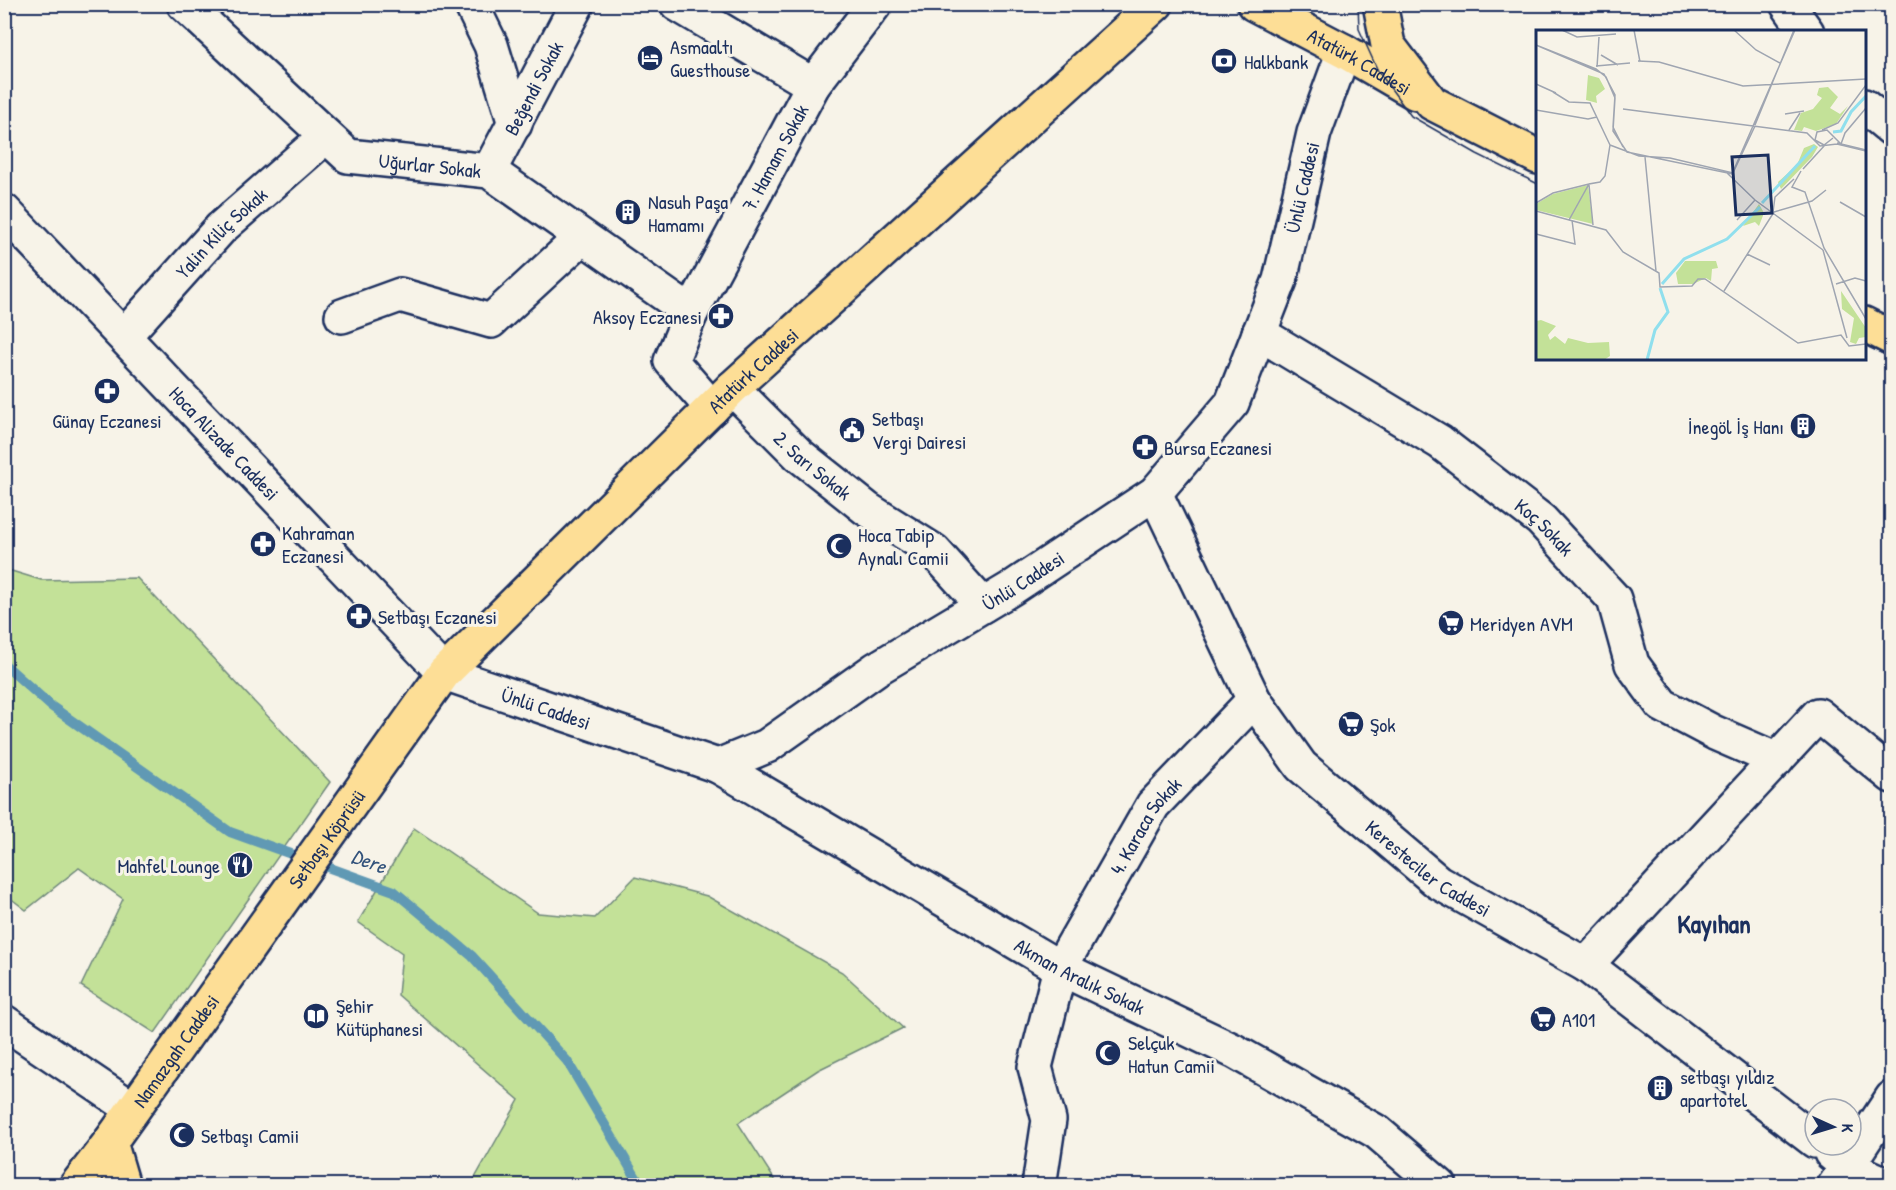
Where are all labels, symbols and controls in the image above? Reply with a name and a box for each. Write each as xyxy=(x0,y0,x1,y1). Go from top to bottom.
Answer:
street label: Atatürk Caddesi xyxy=(1303,21,1416,101)
inset map xyxy=(1536,30,1866,360)
place label: Asmaaltı Guesthouse xyxy=(670,33,750,83)
street label: Beğendi Sokak xyxy=(497,36,569,140)
hotel icon: Asmaaltı Guesthouse xyxy=(635,43,665,73)
bank icon: Halkbank xyxy=(1209,46,1239,76)
place label: Halkbank xyxy=(1244,48,1308,75)
street label: 7. Hamam Sokak xyxy=(735,99,814,215)
street label: Ünlü Caddesi xyxy=(1278,139,1325,235)
street label: Uğurlar Sokak xyxy=(377,146,482,184)
street label: Yalin Kiliç Sokak xyxy=(169,181,272,284)
place label: Nasuh Paşa Hamamı xyxy=(648,188,728,238)
building icon: Nasuh Paşa Hamamı xyxy=(613,197,643,227)
pharmacy icon: Aksoy Eczanesi xyxy=(706,301,736,331)
place label: Aksoy Eczanesi xyxy=(593,303,702,330)
street label: Atatürk Caddesi xyxy=(701,321,804,419)
pharmacy icon: Günay Eczanesi xyxy=(92,376,122,406)
street label: Hoca Alizade Caddesi xyxy=(164,380,286,506)
place label: Setbaşı Vergi Dairesi xyxy=(872,405,967,455)
place label: Günay Eczanesi xyxy=(52,407,162,434)
building icon: İnegöl İş Hanı xyxy=(1788,411,1818,441)
place label: İnegöl İş Hanı xyxy=(1688,413,1784,440)
public building icon: Setbaşı Vergi Dairesi xyxy=(837,415,867,445)
street label: 2. Sarı Sokak xyxy=(768,424,858,505)
pharmacy icon: Bursa Eczanesi xyxy=(1130,432,1160,462)
place label: Bursa Eczanesi xyxy=(1164,434,1272,461)
street label: Koç Sokak xyxy=(1510,491,1580,561)
place label: Kahraman Eczanesi xyxy=(282,519,355,569)
place label: Hoca Tabip Aynalı Camii xyxy=(858,521,949,571)
pharmacy icon: Kahraman Eczanesi xyxy=(248,529,278,559)
mosque icon: Hoca Tabip Aynalı Camii xyxy=(824,531,854,561)
street label: Ünlü Caddesi xyxy=(977,544,1069,616)
pharmacy icon: Setbaşı Eczanesi xyxy=(344,601,374,631)
place label: Setbaşı Eczanesi xyxy=(378,603,497,630)
supermarket icon: Meridyen AVM xyxy=(1436,608,1466,638)
place label: Meridyen AVM xyxy=(1470,610,1573,637)
street label: Ünlü Caddesi xyxy=(498,680,594,735)
supermarket icon: Şok xyxy=(1336,709,1366,739)
place label: Şok xyxy=(1370,711,1396,738)
street label: 4. Karaca Sokak xyxy=(1103,771,1187,879)
street label: Setbaşı Köprüsü xyxy=(282,784,370,894)
street label: Keresteciler Caddesi xyxy=(1360,813,1496,922)
water label: Dere xyxy=(348,841,392,881)
restaurant icon: Mahfel Lounge xyxy=(225,850,255,880)
place label: Mahfel Lounge xyxy=(117,852,220,879)
district label: Kayıhan xyxy=(1677,906,1751,942)
street label: Akman Aralık Sokak xyxy=(1010,931,1150,1020)
street label: Namazgah Caddesi xyxy=(126,989,225,1112)
place label: Şehir Kütüphanesi xyxy=(336,992,423,1042)
library icon: Şehir Kütüphanesi xyxy=(301,1001,331,1031)
supermarket icon: A101 xyxy=(1528,1004,1558,1034)
place label: A101 xyxy=(1562,1006,1595,1033)
place label: Selçuk Hatun Camii xyxy=(1128,1029,1215,1079)
mosque icon: Selçuk Hatun Camii xyxy=(1093,1038,1123,1068)
place label: setbaşı yıldız apartotel xyxy=(1680,1063,1775,1113)
building icon: setbaşı yıldız apartotel xyxy=(1645,1073,1675,1103)
north arrow xyxy=(1803,1097,1863,1157)
mosque icon: Setbaşı Camii xyxy=(167,1120,197,1150)
place label: Setbaşı Camii xyxy=(201,1122,299,1149)
text: K xyxy=(1837,1123,1859,1134)

